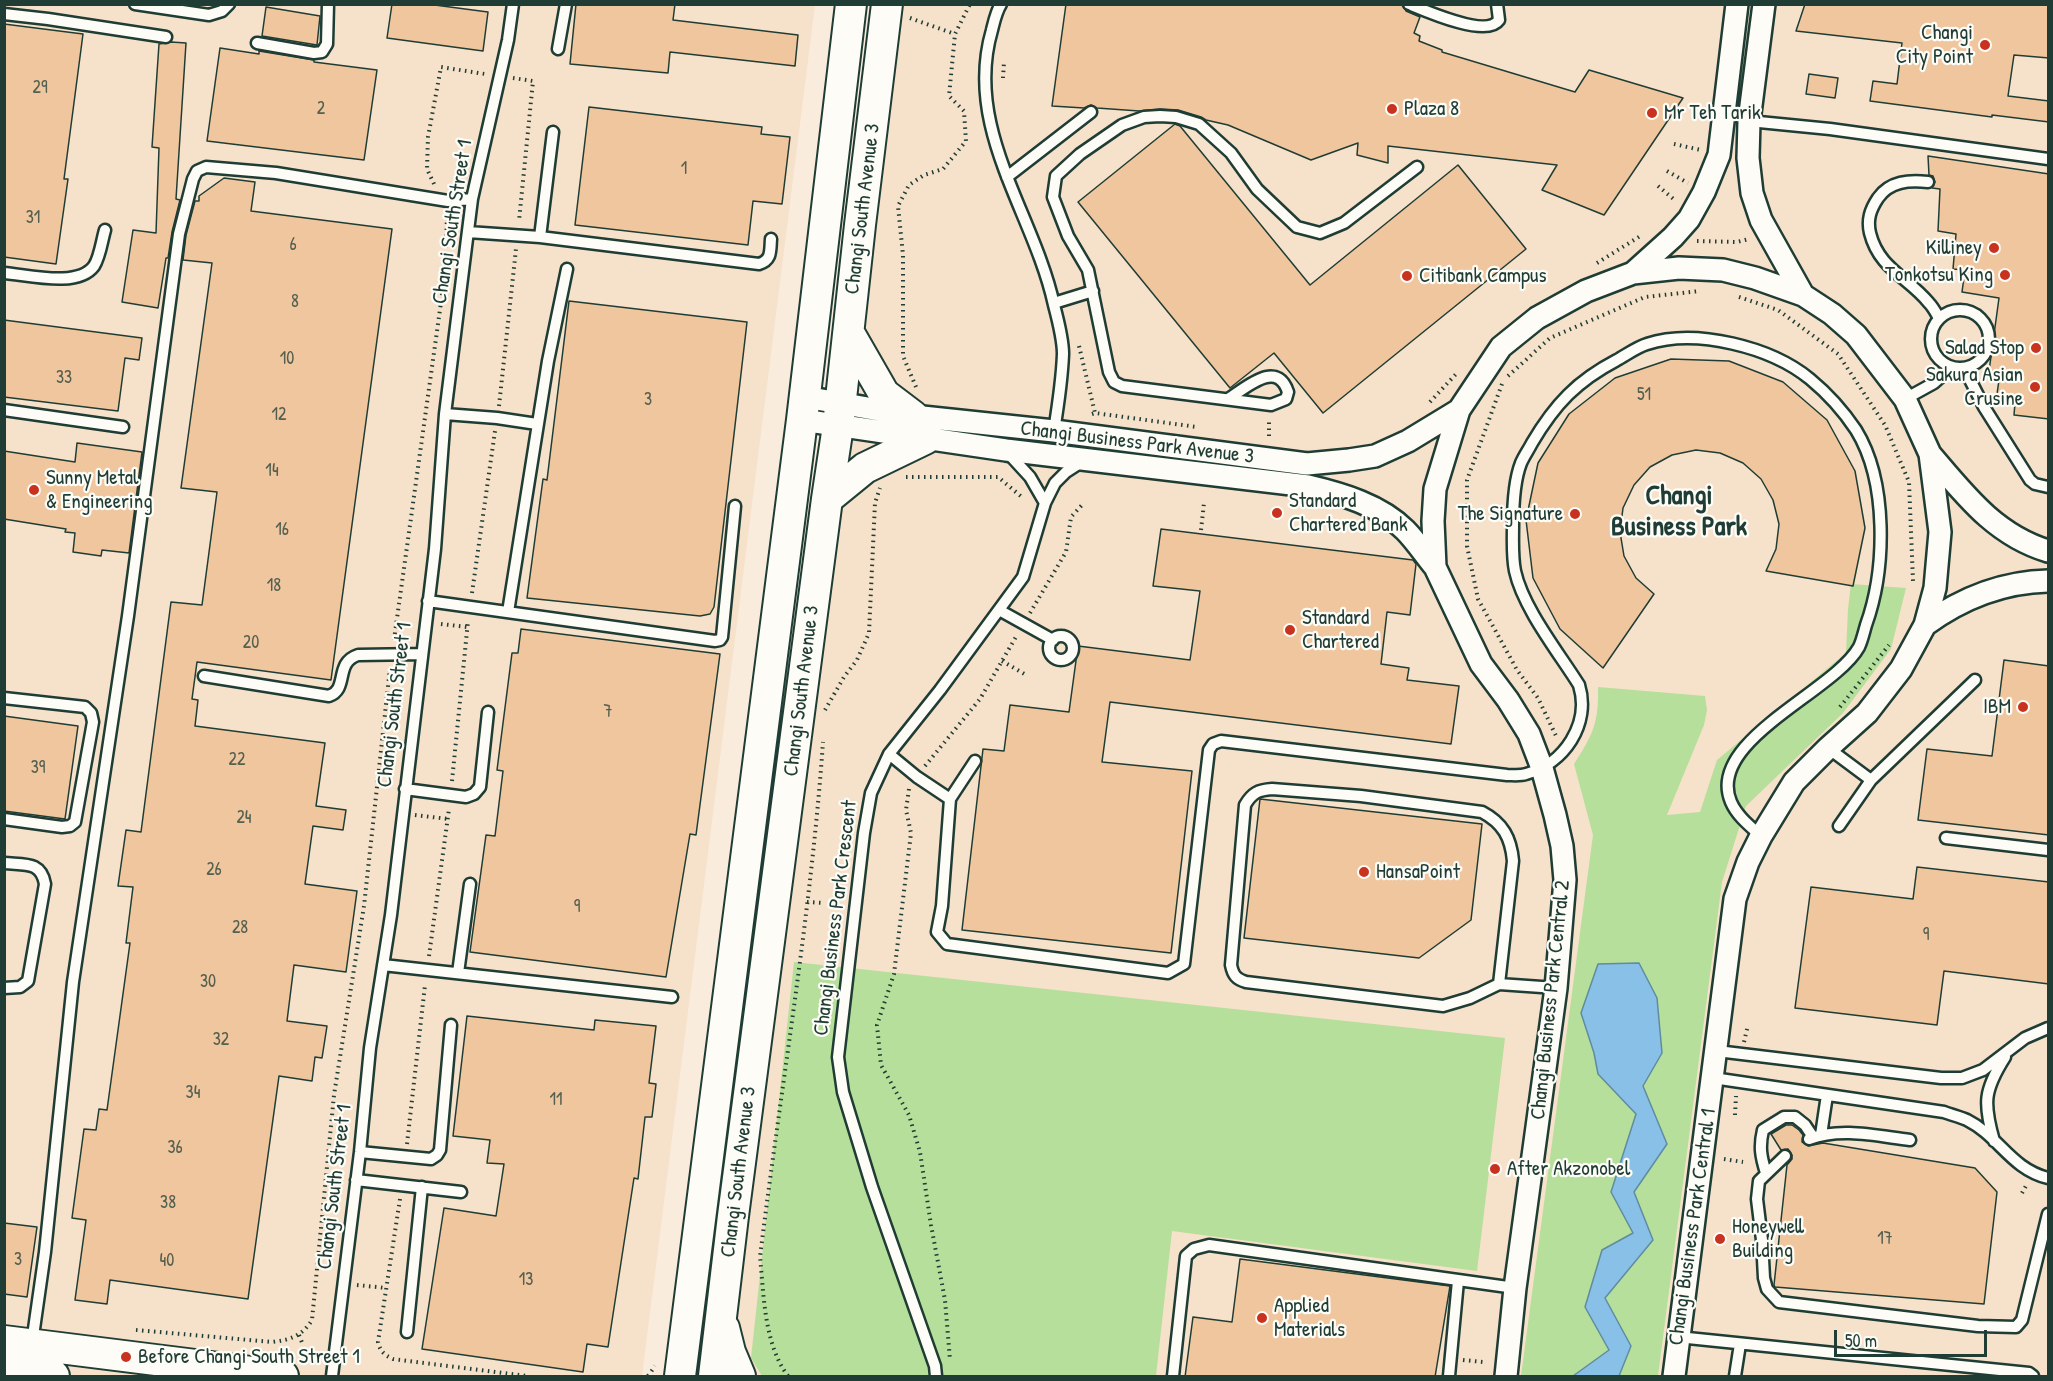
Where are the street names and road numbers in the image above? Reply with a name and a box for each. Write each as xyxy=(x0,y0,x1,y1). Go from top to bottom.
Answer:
street label: Changi South Avenue 3 xyxy=(840,122,886,296)
street label: Changi South Street 1 xyxy=(428,138,478,306)
street label: Changi Business Park Avenue 3 xyxy=(1019,416,1255,470)
street label: Changi South Avenue 3 xyxy=(779,604,825,778)
street label: Changi South Street 1 xyxy=(372,621,418,789)
street label: Changi Business Park Crescent xyxy=(809,799,863,1037)
street label: Changi Business Park Central 2 xyxy=(1526,879,1576,1121)
street label: Changi South Avenue 3 xyxy=(716,1085,762,1259)
street label: Changi South Street 1 xyxy=(312,1103,358,1271)
street label: Changi Business Park Central 1 xyxy=(1664,1107,1722,1347)

